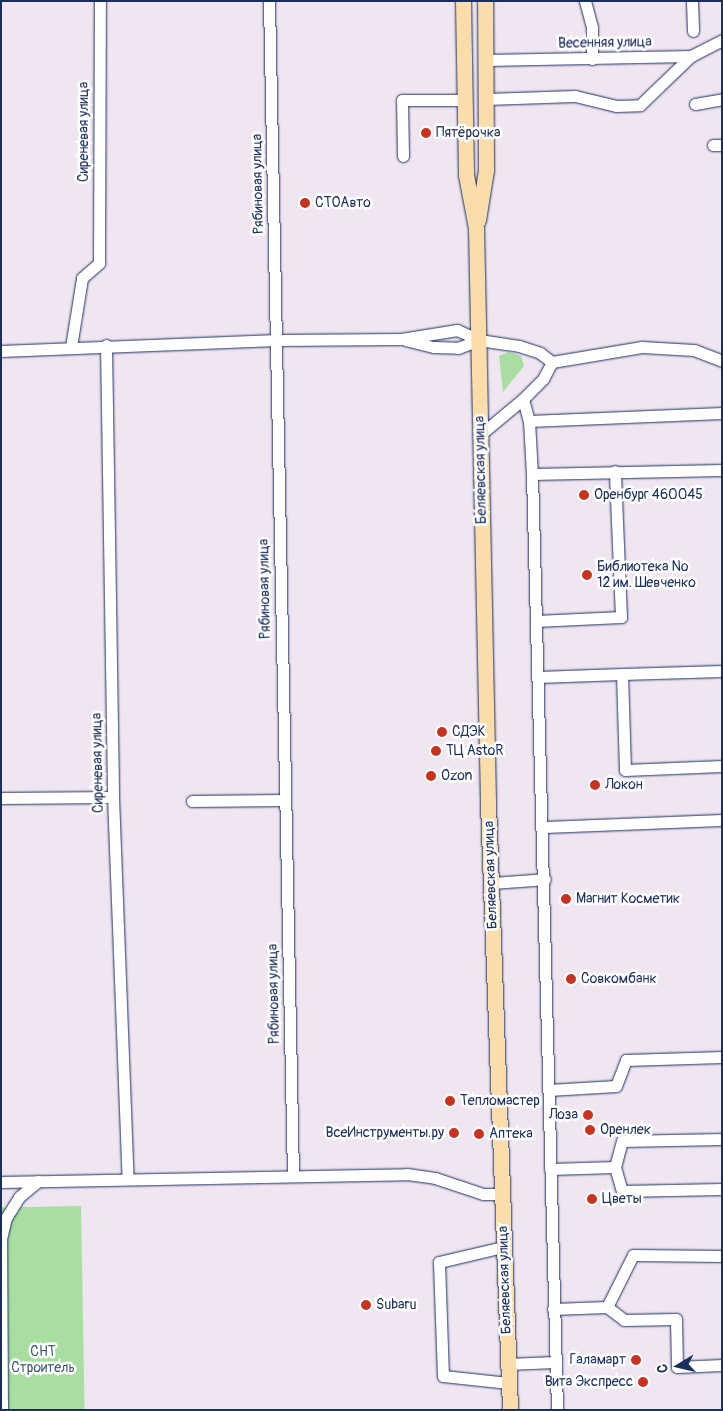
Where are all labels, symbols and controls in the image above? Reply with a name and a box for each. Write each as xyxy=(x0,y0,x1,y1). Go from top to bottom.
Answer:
street label: Весенняя улица xyxy=(558,34,652,52)
street label: Сиреневая улица xyxy=(76,82,92,182)
place label: Пятёрочка xyxy=(436,125,500,141)
marker: Пятёрочка xyxy=(420,127,432,139)
street label: Рябиновая улица xyxy=(249,134,267,234)
place label: СТОАвто xyxy=(315,195,371,211)
marker: СТОАвто xyxy=(299,197,311,209)
street label: Беляевская улица xyxy=(472,416,490,524)
place label: Оренбург 460045 xyxy=(594,487,703,503)
marker: Оренбург 460045 xyxy=(578,489,590,501)
street label: Рябиновая улица xyxy=(256,539,274,639)
place label: Библиотека № 12 им. Шевченко xyxy=(597,559,696,592)
marker: Библиотека № 12 им. Шевченко xyxy=(581,569,593,581)
street label: Сиреневая улица xyxy=(89,713,107,813)
place label: СДЭК xyxy=(452,724,485,740)
marker: СДЭК xyxy=(436,726,448,738)
place label: ТЦ AstoR xyxy=(446,743,503,759)
marker: ТЦ AstoR xyxy=(430,745,442,757)
place label: Ozon xyxy=(441,768,472,784)
marker: Ozon xyxy=(425,770,437,782)
place label: Локон xyxy=(605,777,643,793)
marker: Локон xyxy=(589,779,601,791)
street label: Беляевская улица xyxy=(481,821,501,929)
place label: Магнит Косметик xyxy=(576,891,680,907)
marker: Магнит Косметик xyxy=(560,893,572,905)
street label: Рябиновая улица xyxy=(265,944,283,1044)
place label: Совкомбанк xyxy=(581,971,657,987)
marker: Совкомбанк xyxy=(565,973,577,985)
place label: Тепломастер xyxy=(460,1093,540,1109)
marker: Тепломастер xyxy=(444,1095,456,1107)
place label: Лоза xyxy=(549,1107,578,1123)
marker: Лоза xyxy=(582,1109,594,1121)
place label: Оренлек xyxy=(600,1122,651,1138)
marker: Оренлек xyxy=(584,1124,596,1136)
place label: ВсеИнструменты.ру xyxy=(325,1125,444,1141)
place label: Аптека xyxy=(489,1126,533,1142)
marker: ВсеИнструменты.ру xyxy=(448,1127,460,1139)
marker: Аптека xyxy=(473,1128,485,1140)
place label: Цветы xyxy=(602,1191,642,1207)
marker: Цветы xyxy=(586,1193,598,1205)
street label: Беляевская улица xyxy=(495,1226,515,1334)
place label: Subaru xyxy=(376,1297,417,1313)
marker: Subaru xyxy=(360,1299,372,1311)
north arrow xyxy=(653,1341,703,1391)
park label: СНТ Строитель xyxy=(11,1344,75,1376)
place label: Галамарт xyxy=(570,1352,626,1368)
marker: Галамарт xyxy=(630,1354,642,1366)
text: С xyxy=(654,1363,672,1374)
place label: Вита Экспресс xyxy=(545,1374,633,1390)
marker: Вита Экспресс xyxy=(637,1376,649,1388)

